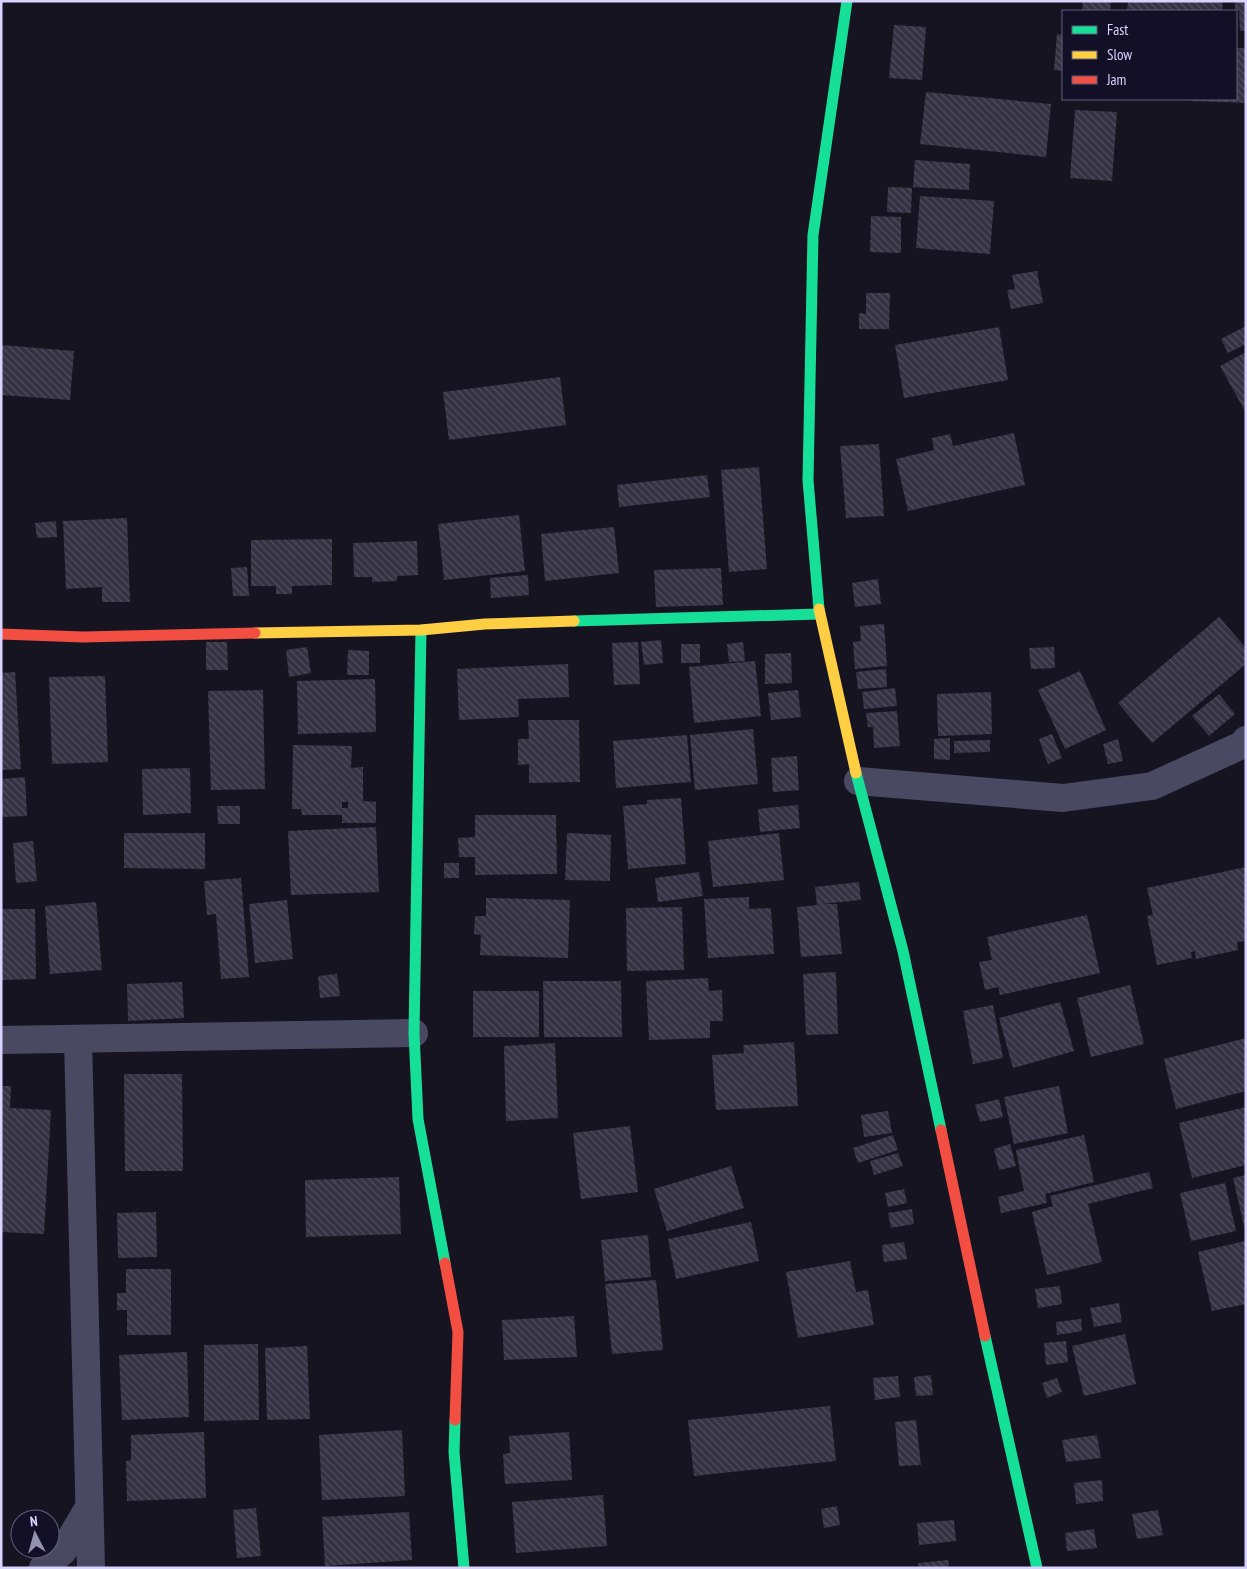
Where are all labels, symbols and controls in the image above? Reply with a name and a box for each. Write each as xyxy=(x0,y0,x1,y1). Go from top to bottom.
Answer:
legend xyxy=(1062,10,1237,100)
text: Fast xyxy=(1107,20,1128,39)
text: Slow xyxy=(1107,45,1132,64)
text: Jam xyxy=(1106,70,1126,89)
north arrow xyxy=(10,1509,60,1559)
text: N xyxy=(29,1512,38,1530)

